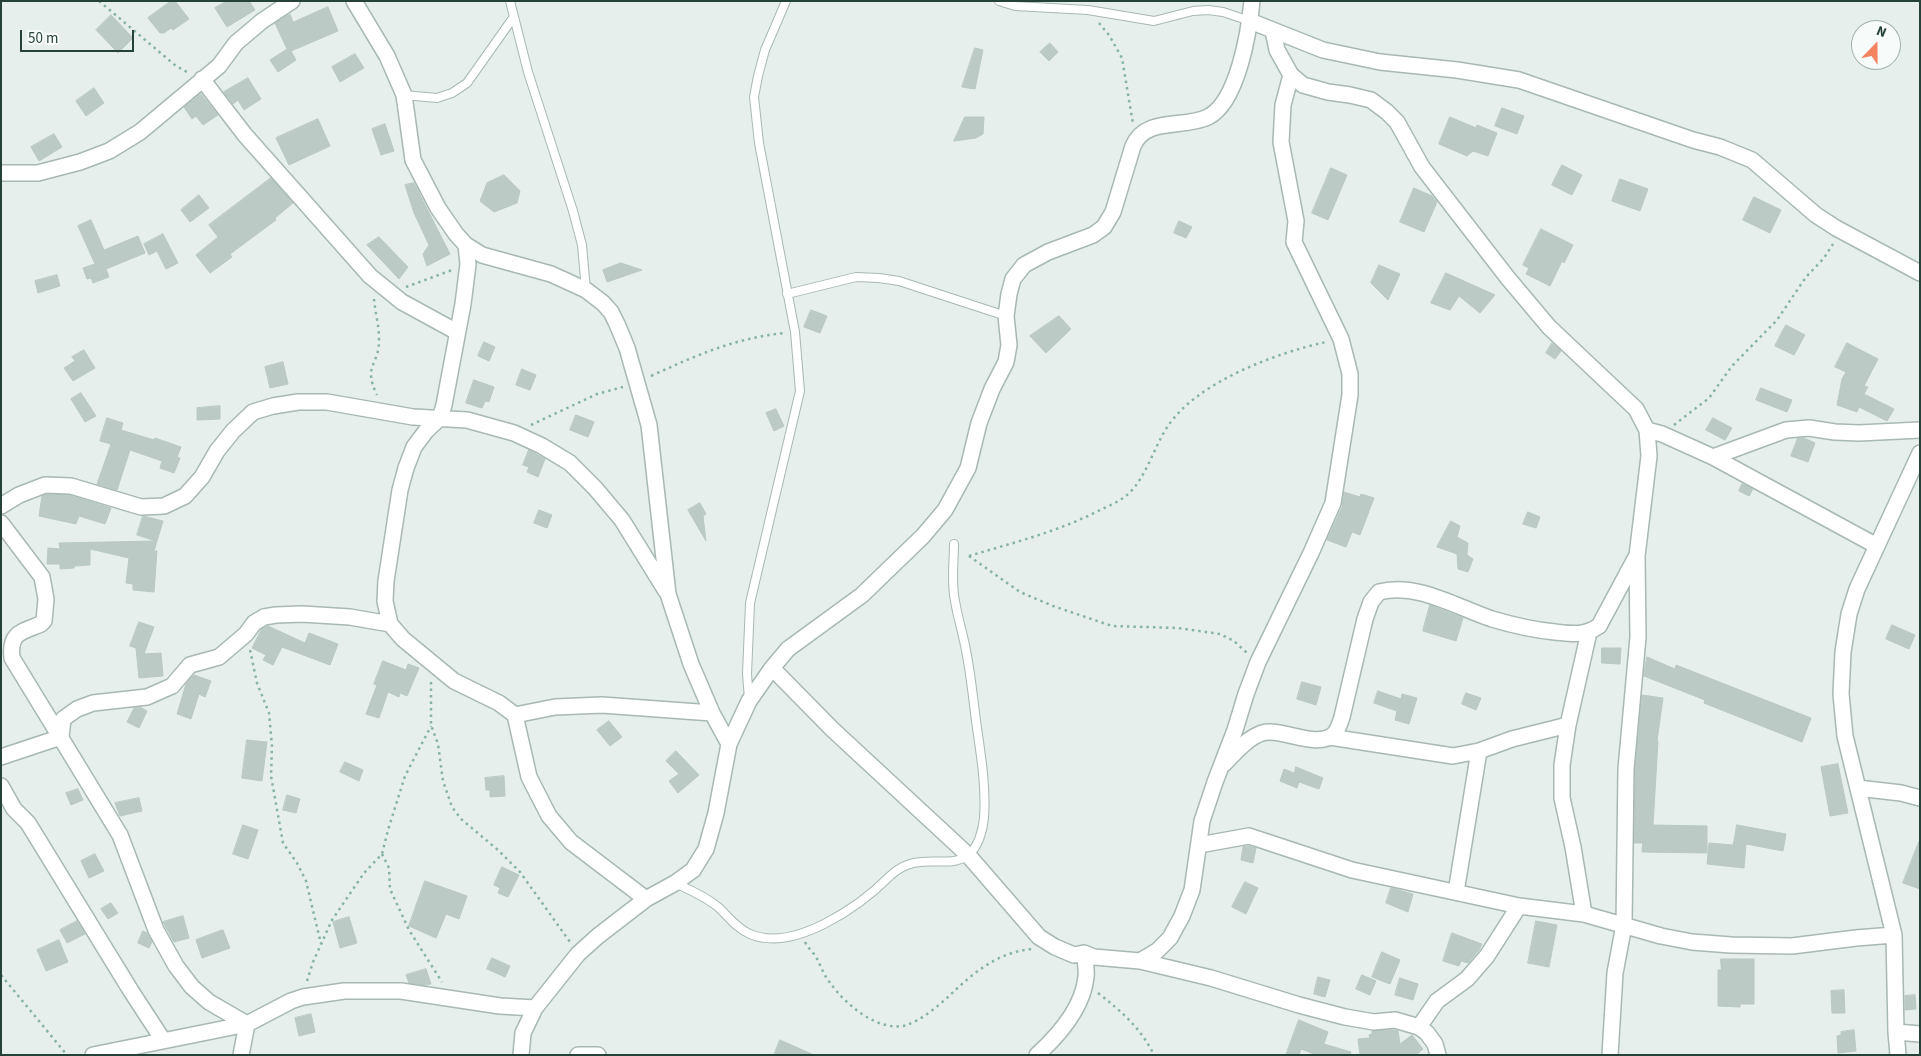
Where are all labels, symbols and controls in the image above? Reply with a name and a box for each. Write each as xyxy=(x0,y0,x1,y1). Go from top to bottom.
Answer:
scale bar xyxy=(22,20,136,52)
north arrow xyxy=(1851,20,1901,70)
text: N xyxy=(1873,21,1889,43)
text: 50 m xyxy=(28,28,58,49)

